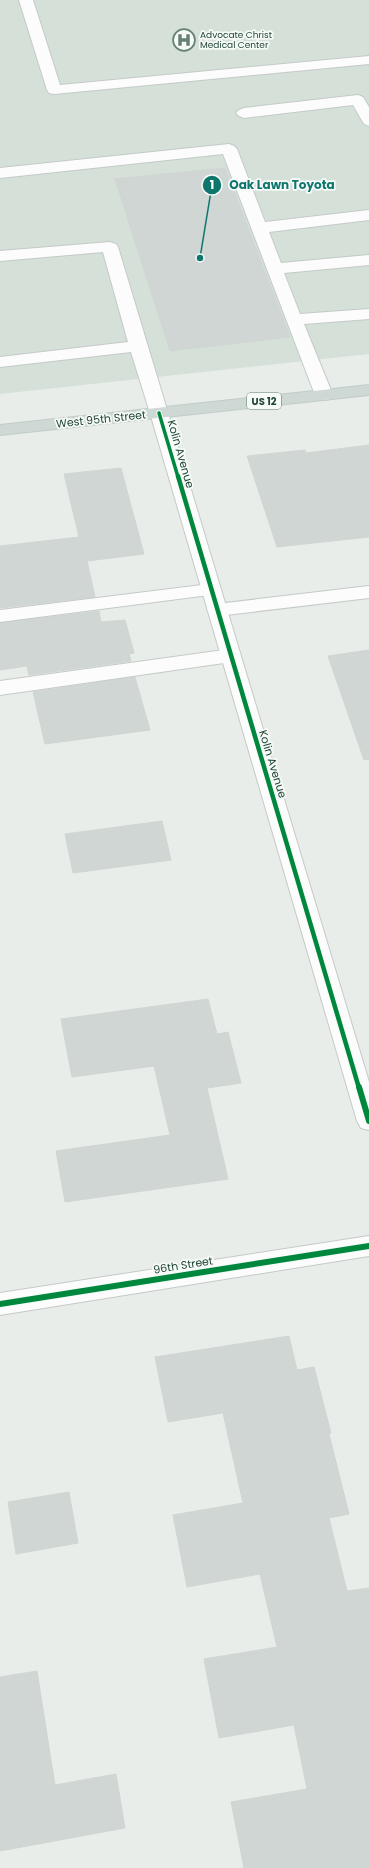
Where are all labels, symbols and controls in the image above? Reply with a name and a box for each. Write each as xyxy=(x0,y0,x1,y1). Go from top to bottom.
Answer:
hospital icon: Advocate Christ Medical Center xyxy=(171,27,197,53)
place label: Advocate Christ Medical Center xyxy=(200,29,272,51)
callout: Oak Lawn Toyota xyxy=(202,173,343,197)
text: 1 xyxy=(210,176,214,193)
text: Oak Lawn Toyota xyxy=(229,176,335,193)
road number: US 12 xyxy=(247,393,281,409)
street label: West 95th Street xyxy=(55,406,147,432)
street label: Kolin Avenue xyxy=(164,418,198,490)
street label: Kolin Avenue xyxy=(255,728,291,800)
street label: 96th Street xyxy=(152,1252,214,1278)

